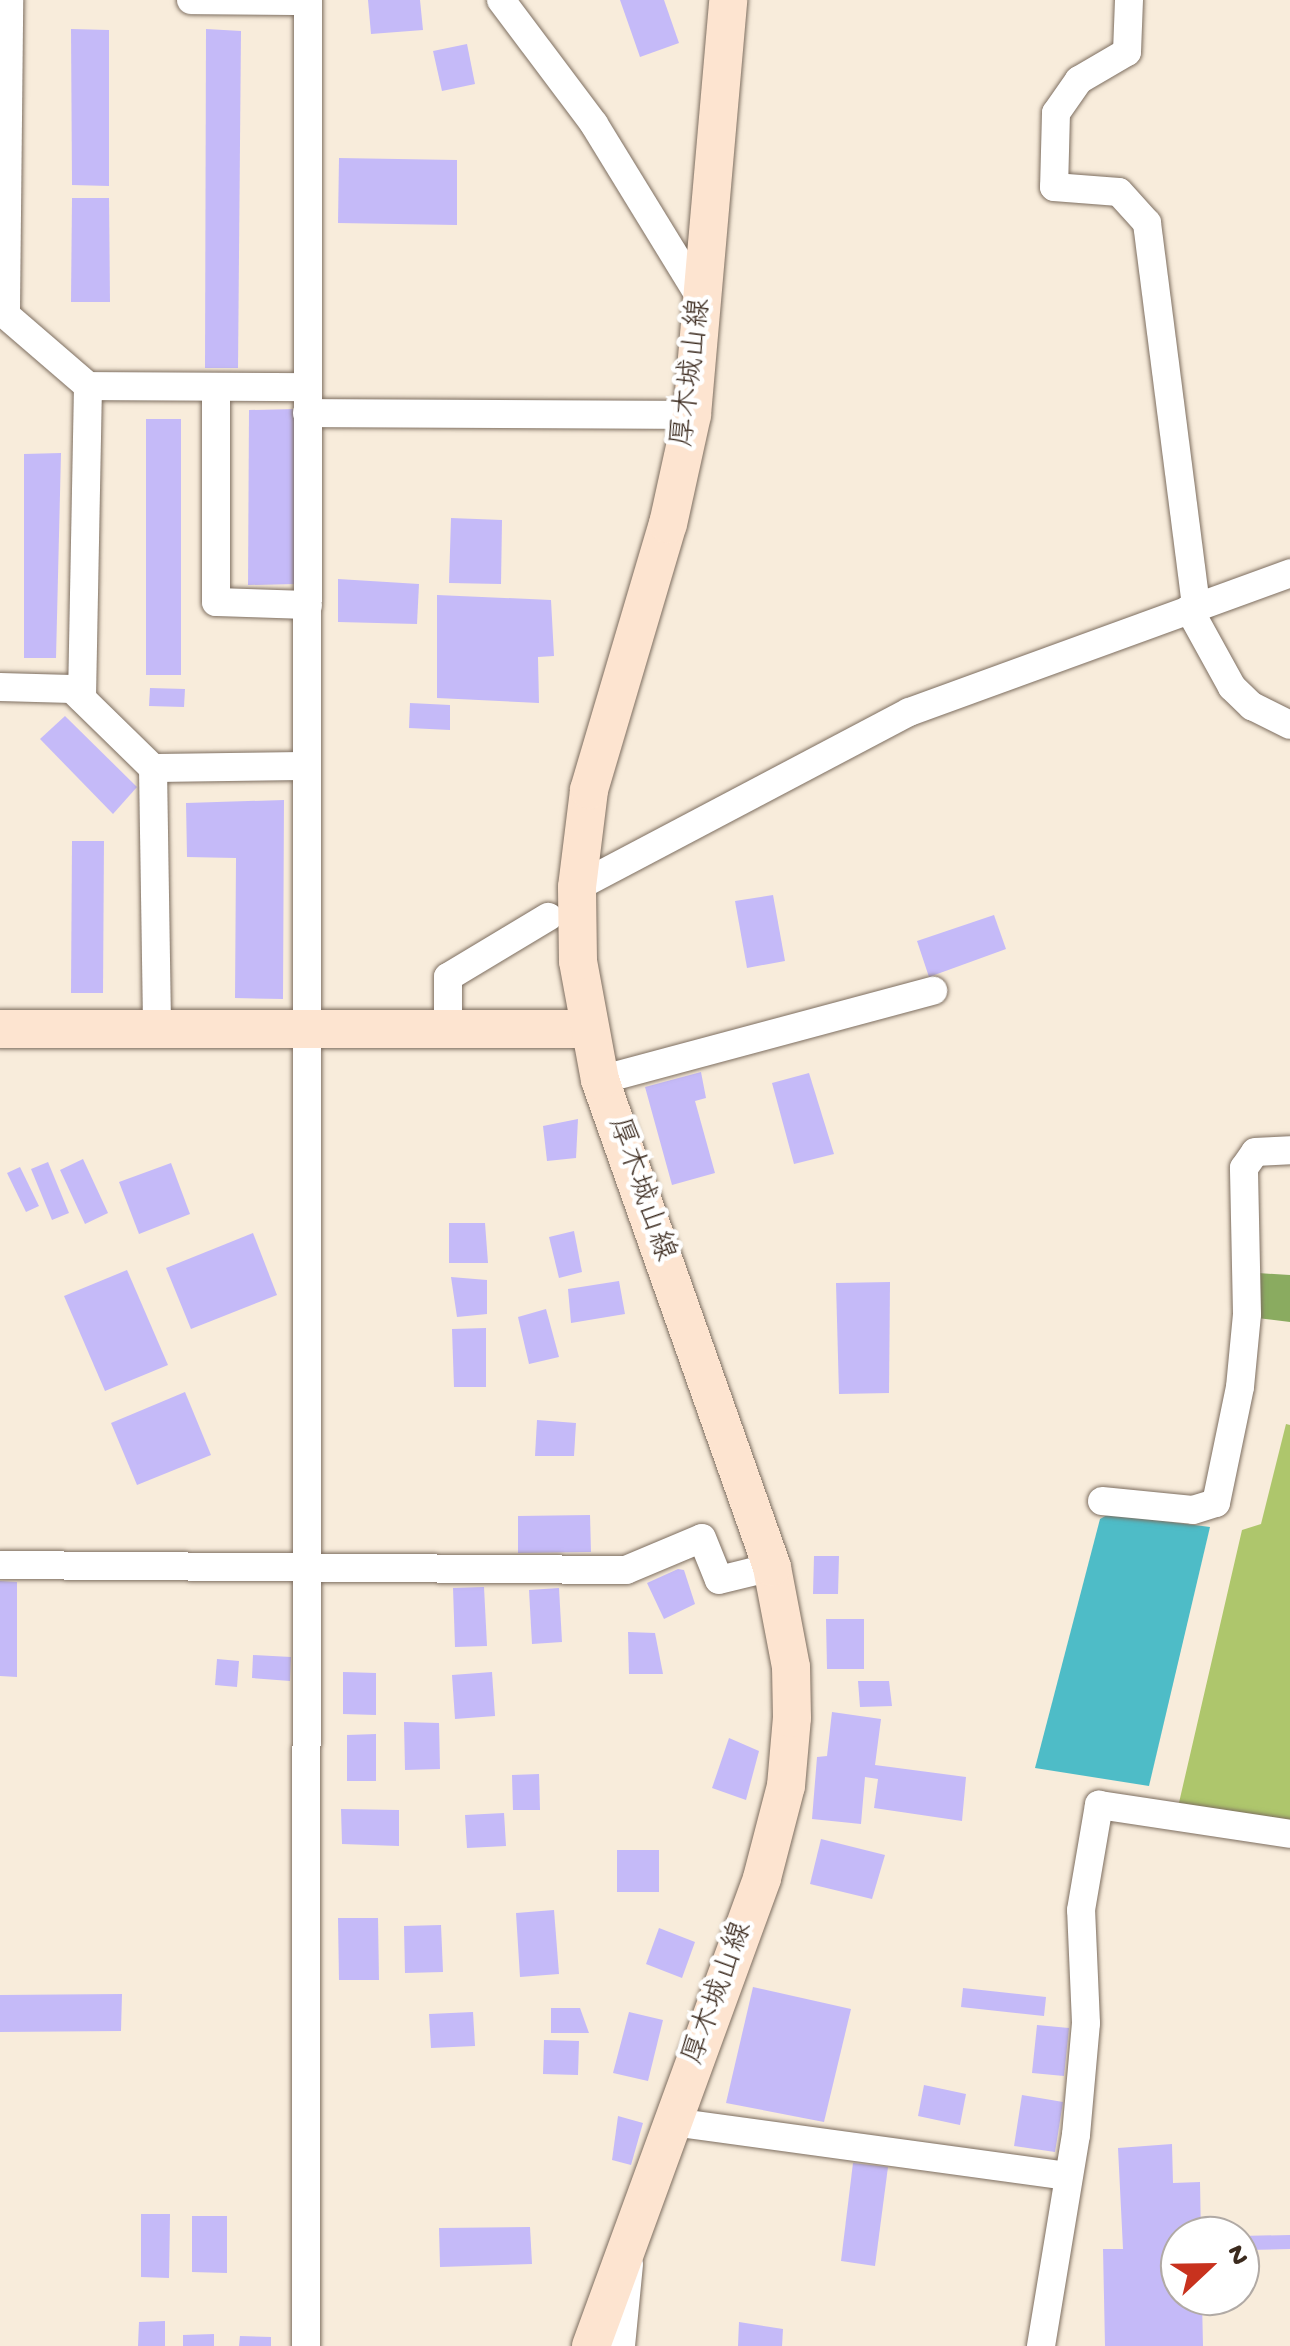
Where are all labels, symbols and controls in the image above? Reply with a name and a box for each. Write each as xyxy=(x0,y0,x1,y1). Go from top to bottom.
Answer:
street label: 厚木城山線 xyxy=(667,296,721,450)
street label: 厚木城山線 xyxy=(598,1113,680,1267)
street label: 厚木城山線 xyxy=(677,1917,763,2071)
north arrow xyxy=(1160,2216,1260,2316)
text: N xyxy=(1218,2241,1255,2270)

